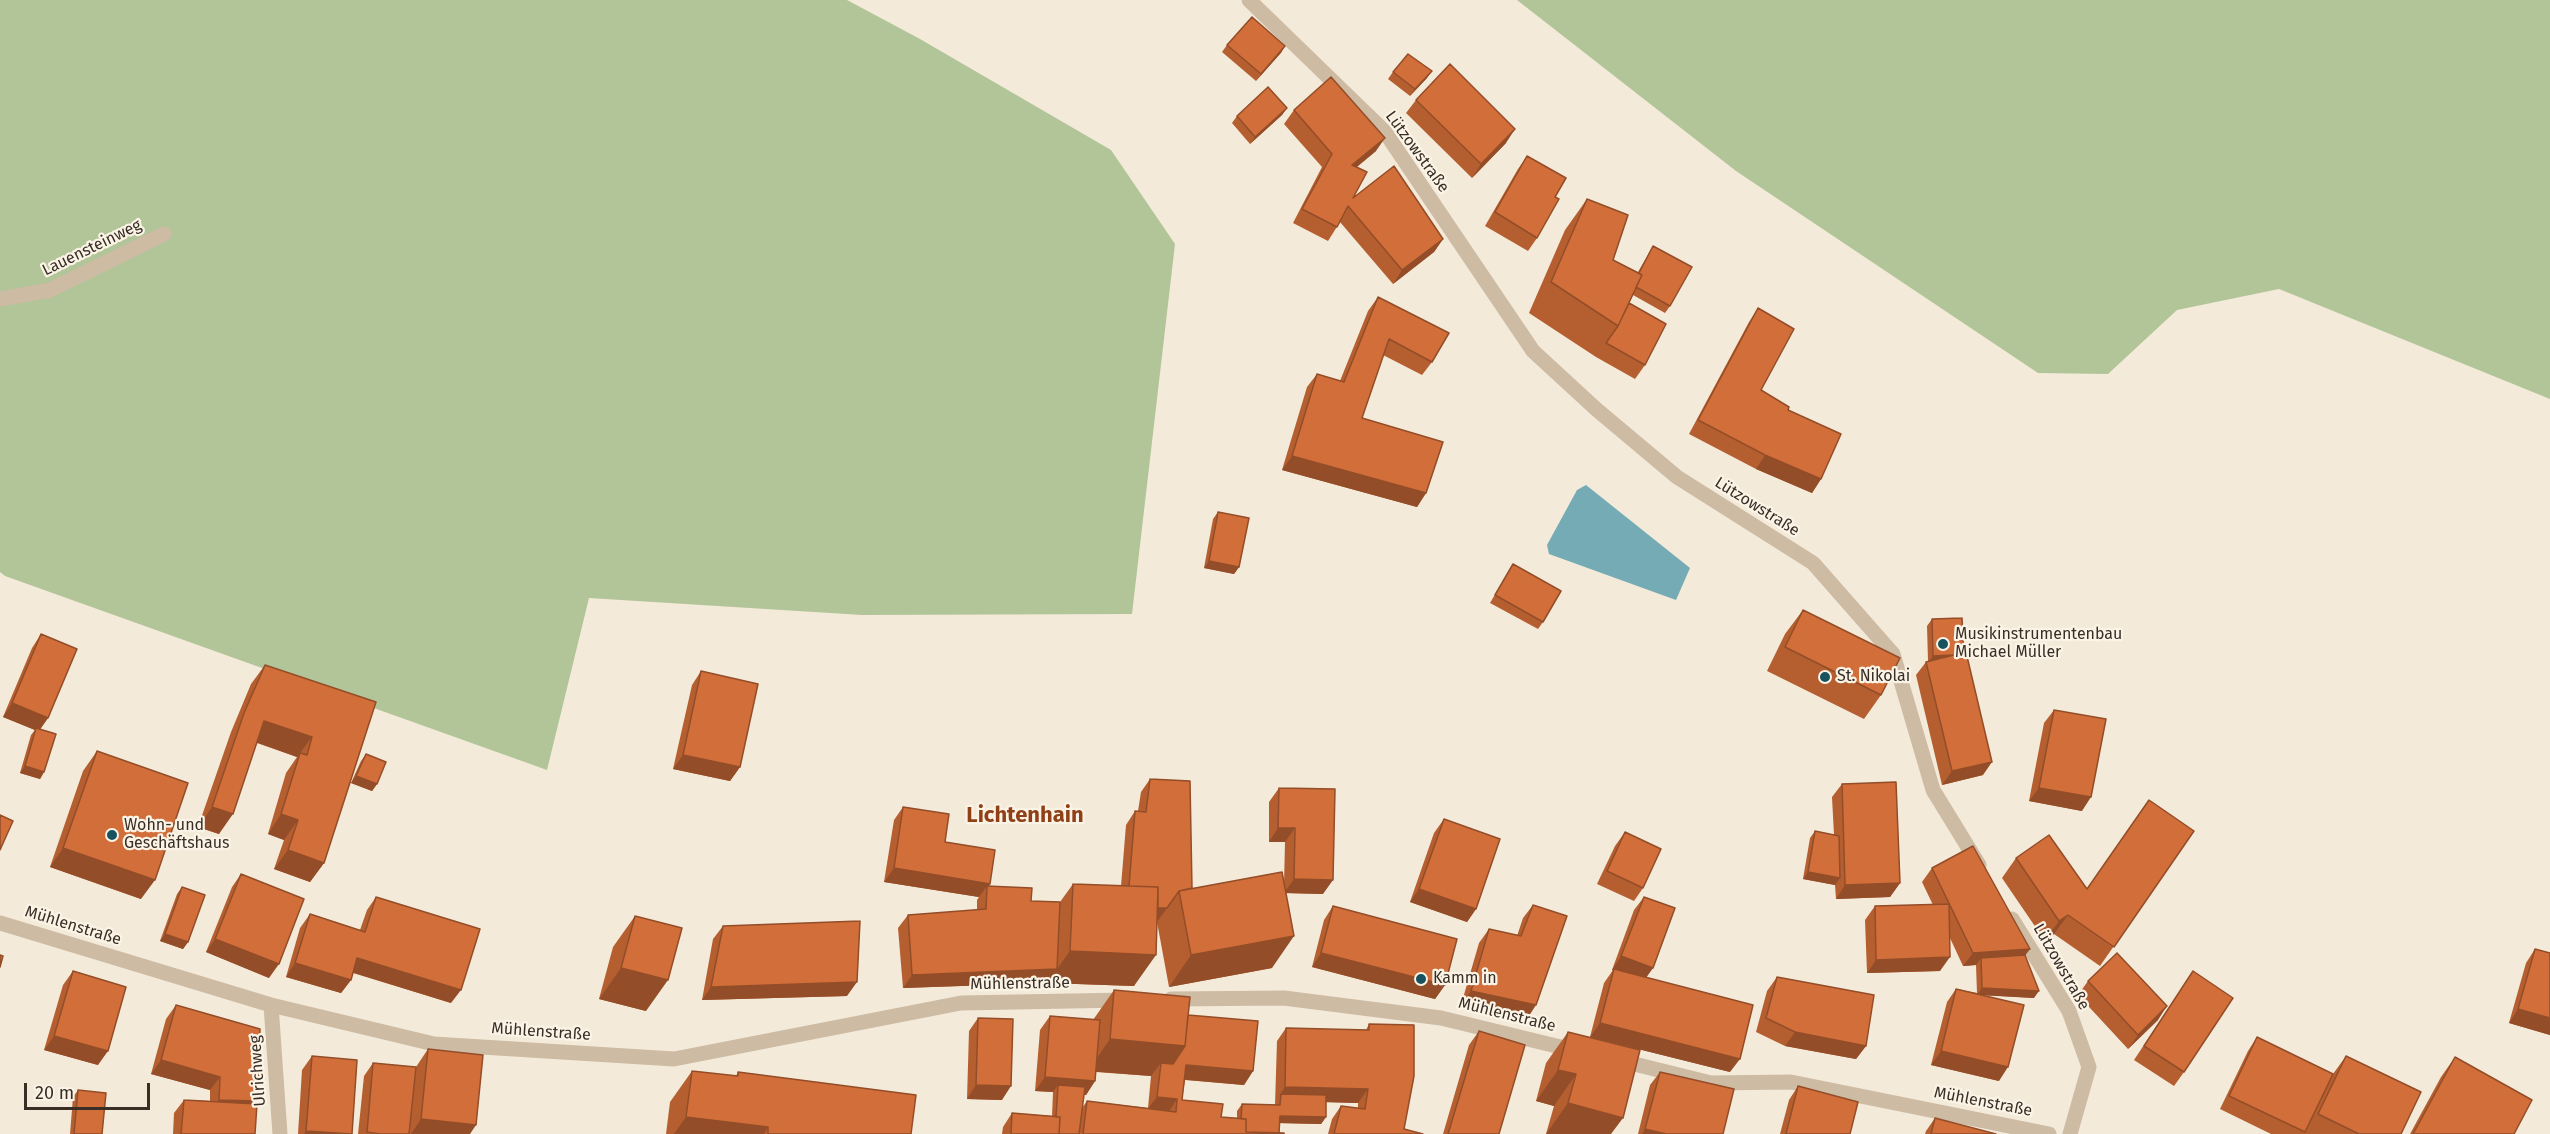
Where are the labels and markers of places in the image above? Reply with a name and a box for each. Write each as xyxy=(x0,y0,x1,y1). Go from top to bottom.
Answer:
place label: Musikinstrumentenbau Michael Müller xyxy=(1955,625,2122,663)
marker: Musikinstrumentenbau Michael Müller xyxy=(1936,637,1950,651)
place label: St. Nikolai xyxy=(1837,667,1910,687)
marker: St. Nikolai xyxy=(1818,670,1832,684)
place label: Wohn- und Geschäftshaus xyxy=(124,816,229,854)
marker: Wohn- und Geschäftshaus xyxy=(105,828,119,842)
place label: Kamm in xyxy=(1433,969,1497,989)
marker: Kamm in xyxy=(1414,972,1428,986)

